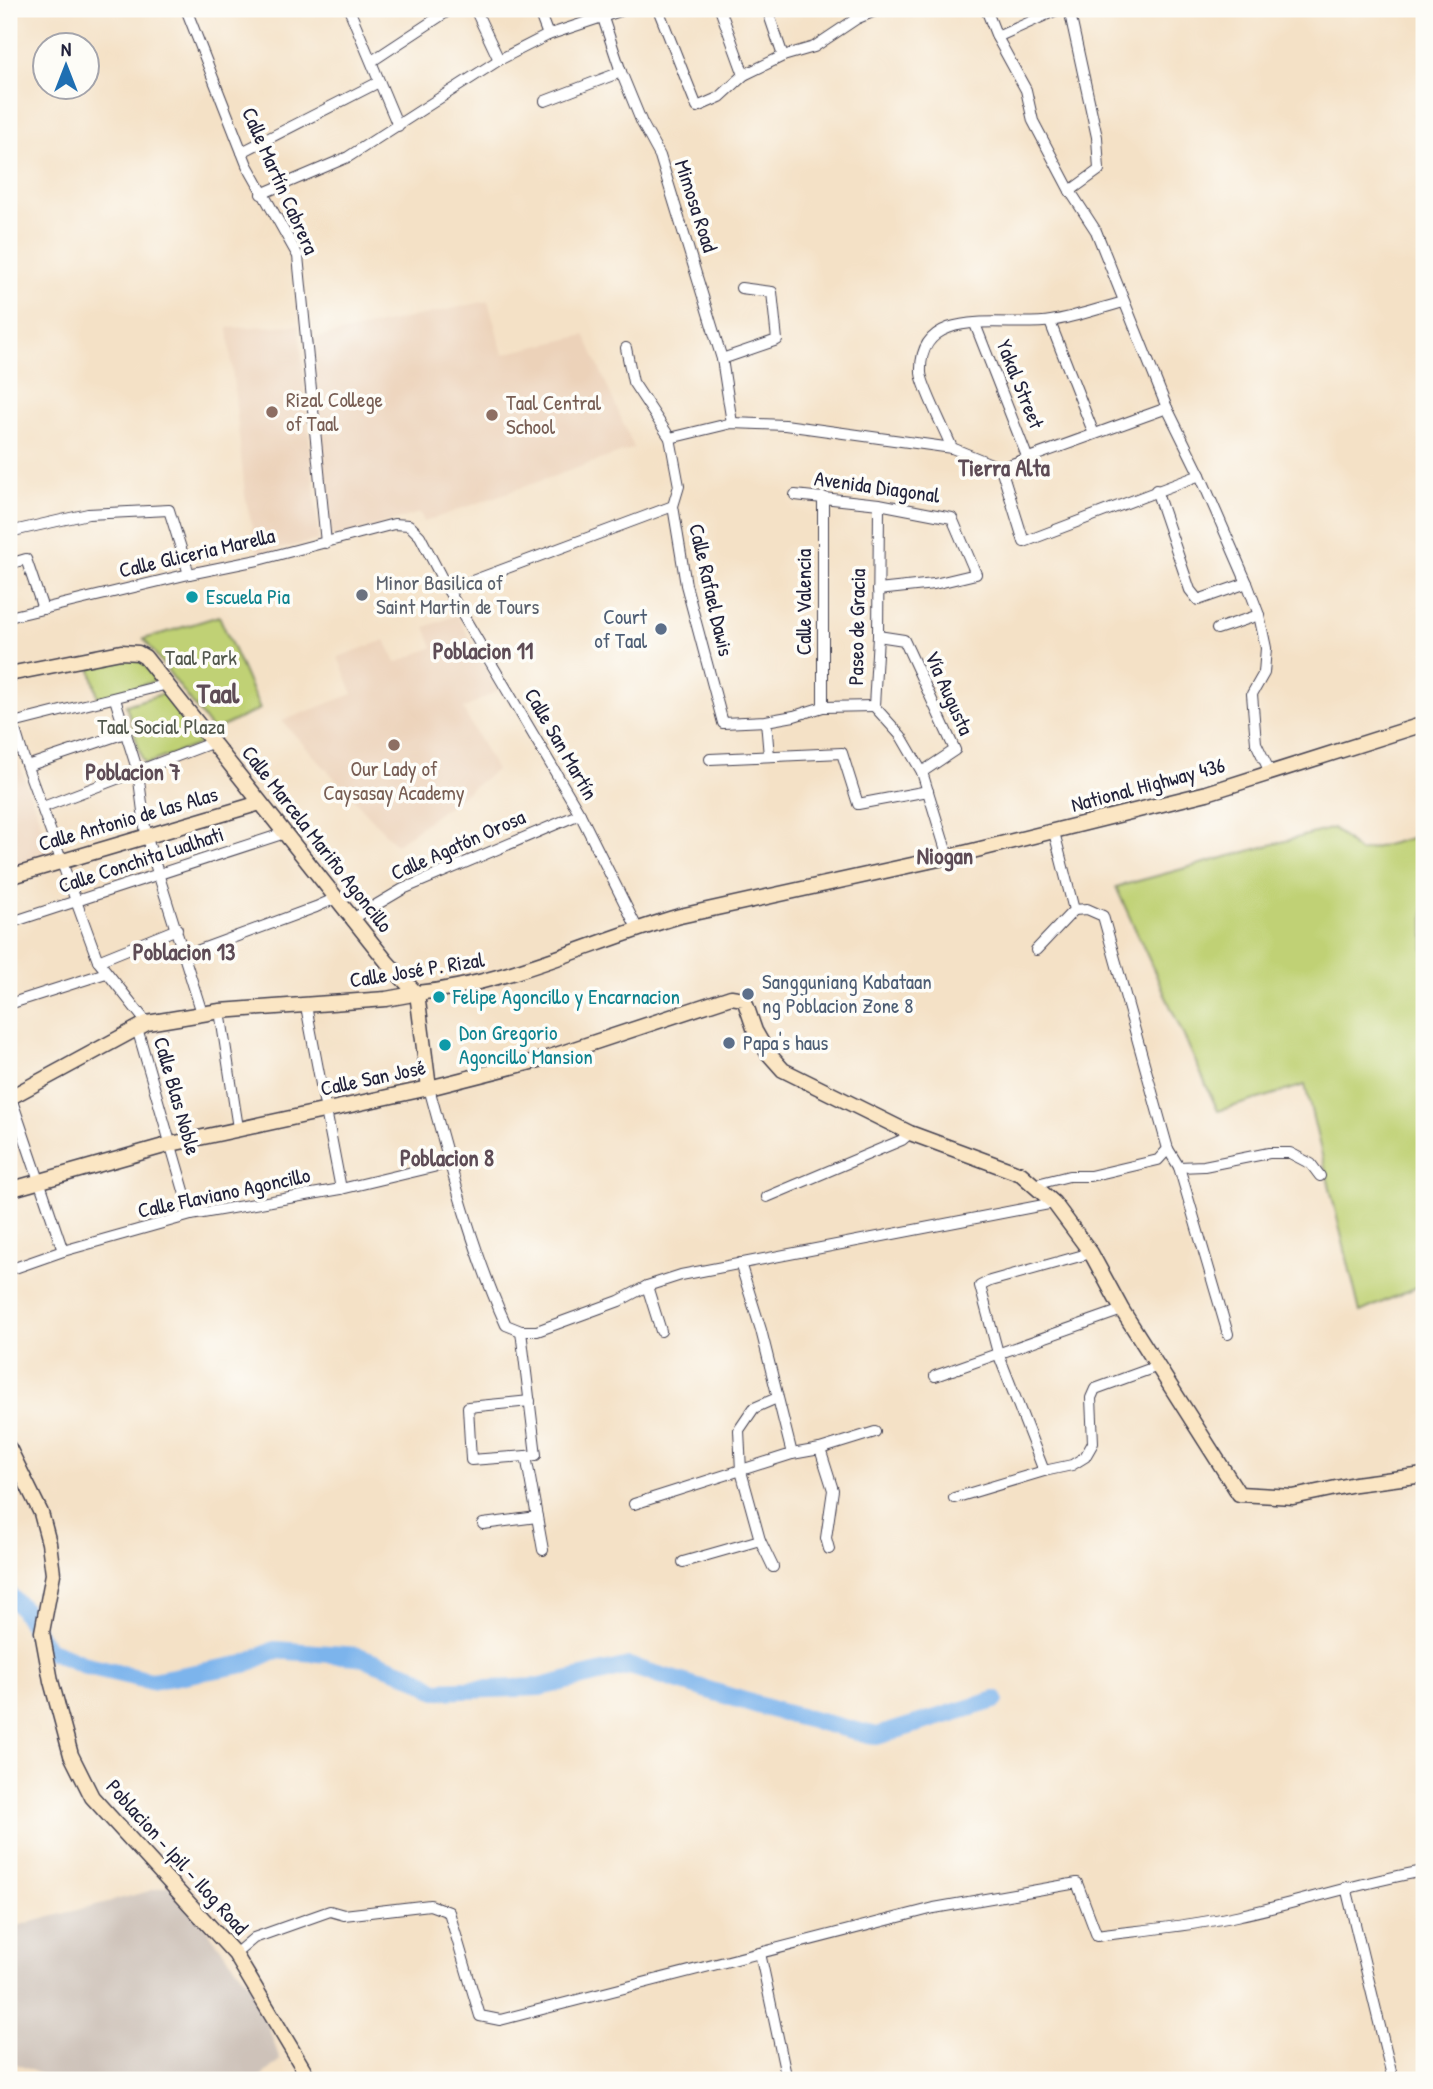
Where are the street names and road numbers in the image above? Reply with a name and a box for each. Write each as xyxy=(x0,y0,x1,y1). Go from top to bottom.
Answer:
street label: Calle Martín Cabrera xyxy=(235,103,326,259)
street label: Mimosa Road xyxy=(668,156,725,256)
street label: Yakal Street xyxy=(989,335,1052,433)
street label: Avenida Diagonal xyxy=(812,463,942,510)
street label: Calle Gliceria Marella xyxy=(116,520,278,585)
street label: Calle Rafael Dawis xyxy=(682,521,741,659)
street label: Calle Valencia xyxy=(789,549,818,655)
street label: Paseo de Gracia xyxy=(841,568,872,686)
street label: Vía Augusta xyxy=(918,646,981,740)
street label: Calle San Martín xyxy=(518,683,605,805)
street label: Calle Marcela Mariño Agoncillo xyxy=(235,739,400,938)
street label: National Highway 436 xyxy=(1068,750,1228,819)
street label: Calle Antonio de las Alas xyxy=(35,779,221,858)
street label: Calle Agatón Orosa xyxy=(386,802,530,887)
street label: Calle Conchita Lualhati xyxy=(54,819,227,900)
street label: Calle José P. Rizal xyxy=(348,944,487,994)
street label: Calle Blas Noble xyxy=(147,1033,208,1158)
street label: Calle San José xyxy=(318,1052,428,1103)
street label: Calle Flaviano Agoncillo xyxy=(135,1160,313,1225)
street label: Poblacion - Ipil - Ilog Road xyxy=(100,1773,255,1941)

